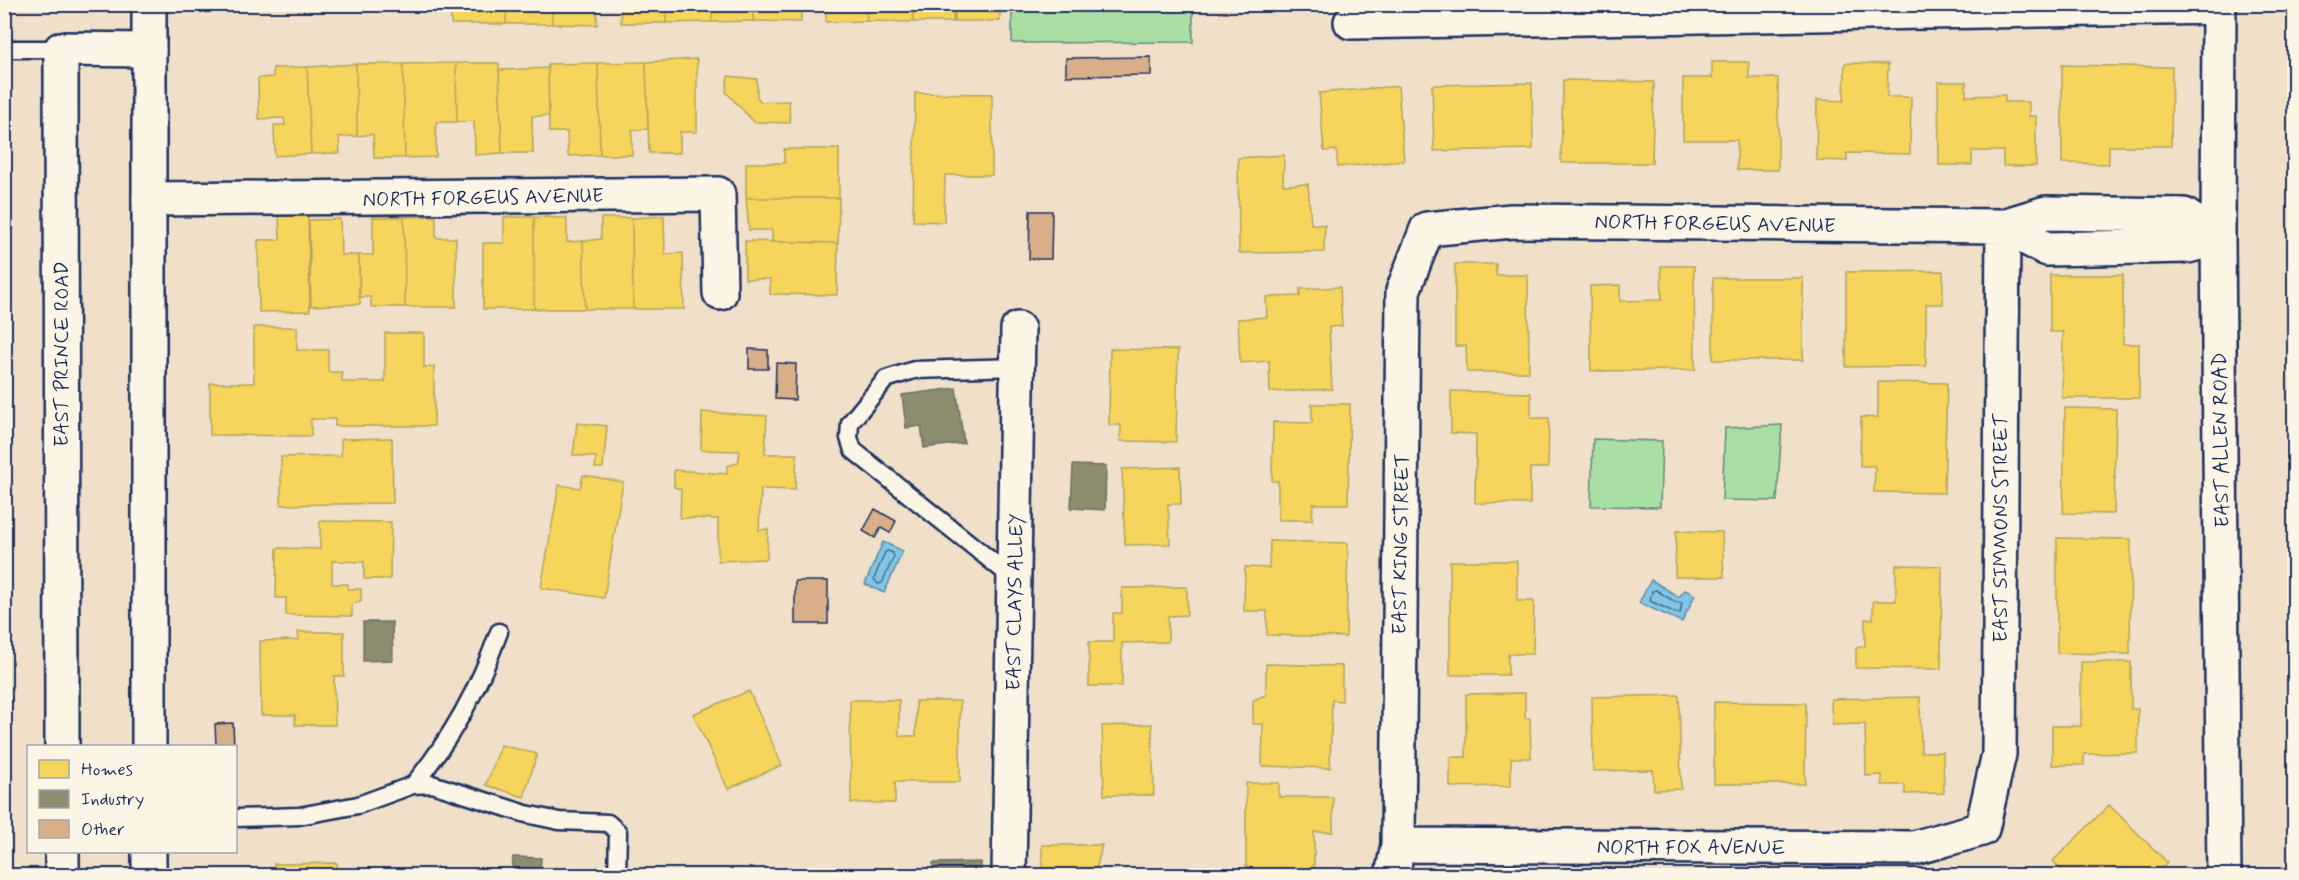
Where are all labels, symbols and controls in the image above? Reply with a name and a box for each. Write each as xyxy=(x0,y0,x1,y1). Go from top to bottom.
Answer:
street label: NORTH FORGEUS AVENUE xyxy=(362,183,604,214)
street label: NORTH FORGEUS AVENUE xyxy=(1594,209,1836,240)
street label: EAST PRINCE ROAD xyxy=(49,261,76,447)
street label: EAST ALLEN ROAD xyxy=(2206,352,2237,528)
street label: EAST SIMMONS STREET xyxy=(1988,412,2015,642)
street label: EAST KING STREET xyxy=(1386,453,1417,635)
street label: EAST CLAYS ALLEY xyxy=(1000,513,1031,691)
legend xyxy=(27,745,237,853)
text: Homes xyxy=(81,758,133,782)
text: Industry xyxy=(81,788,144,812)
text: Other xyxy=(81,818,125,842)
street label: NORTH FOX AVENUE xyxy=(1597,835,1785,862)

